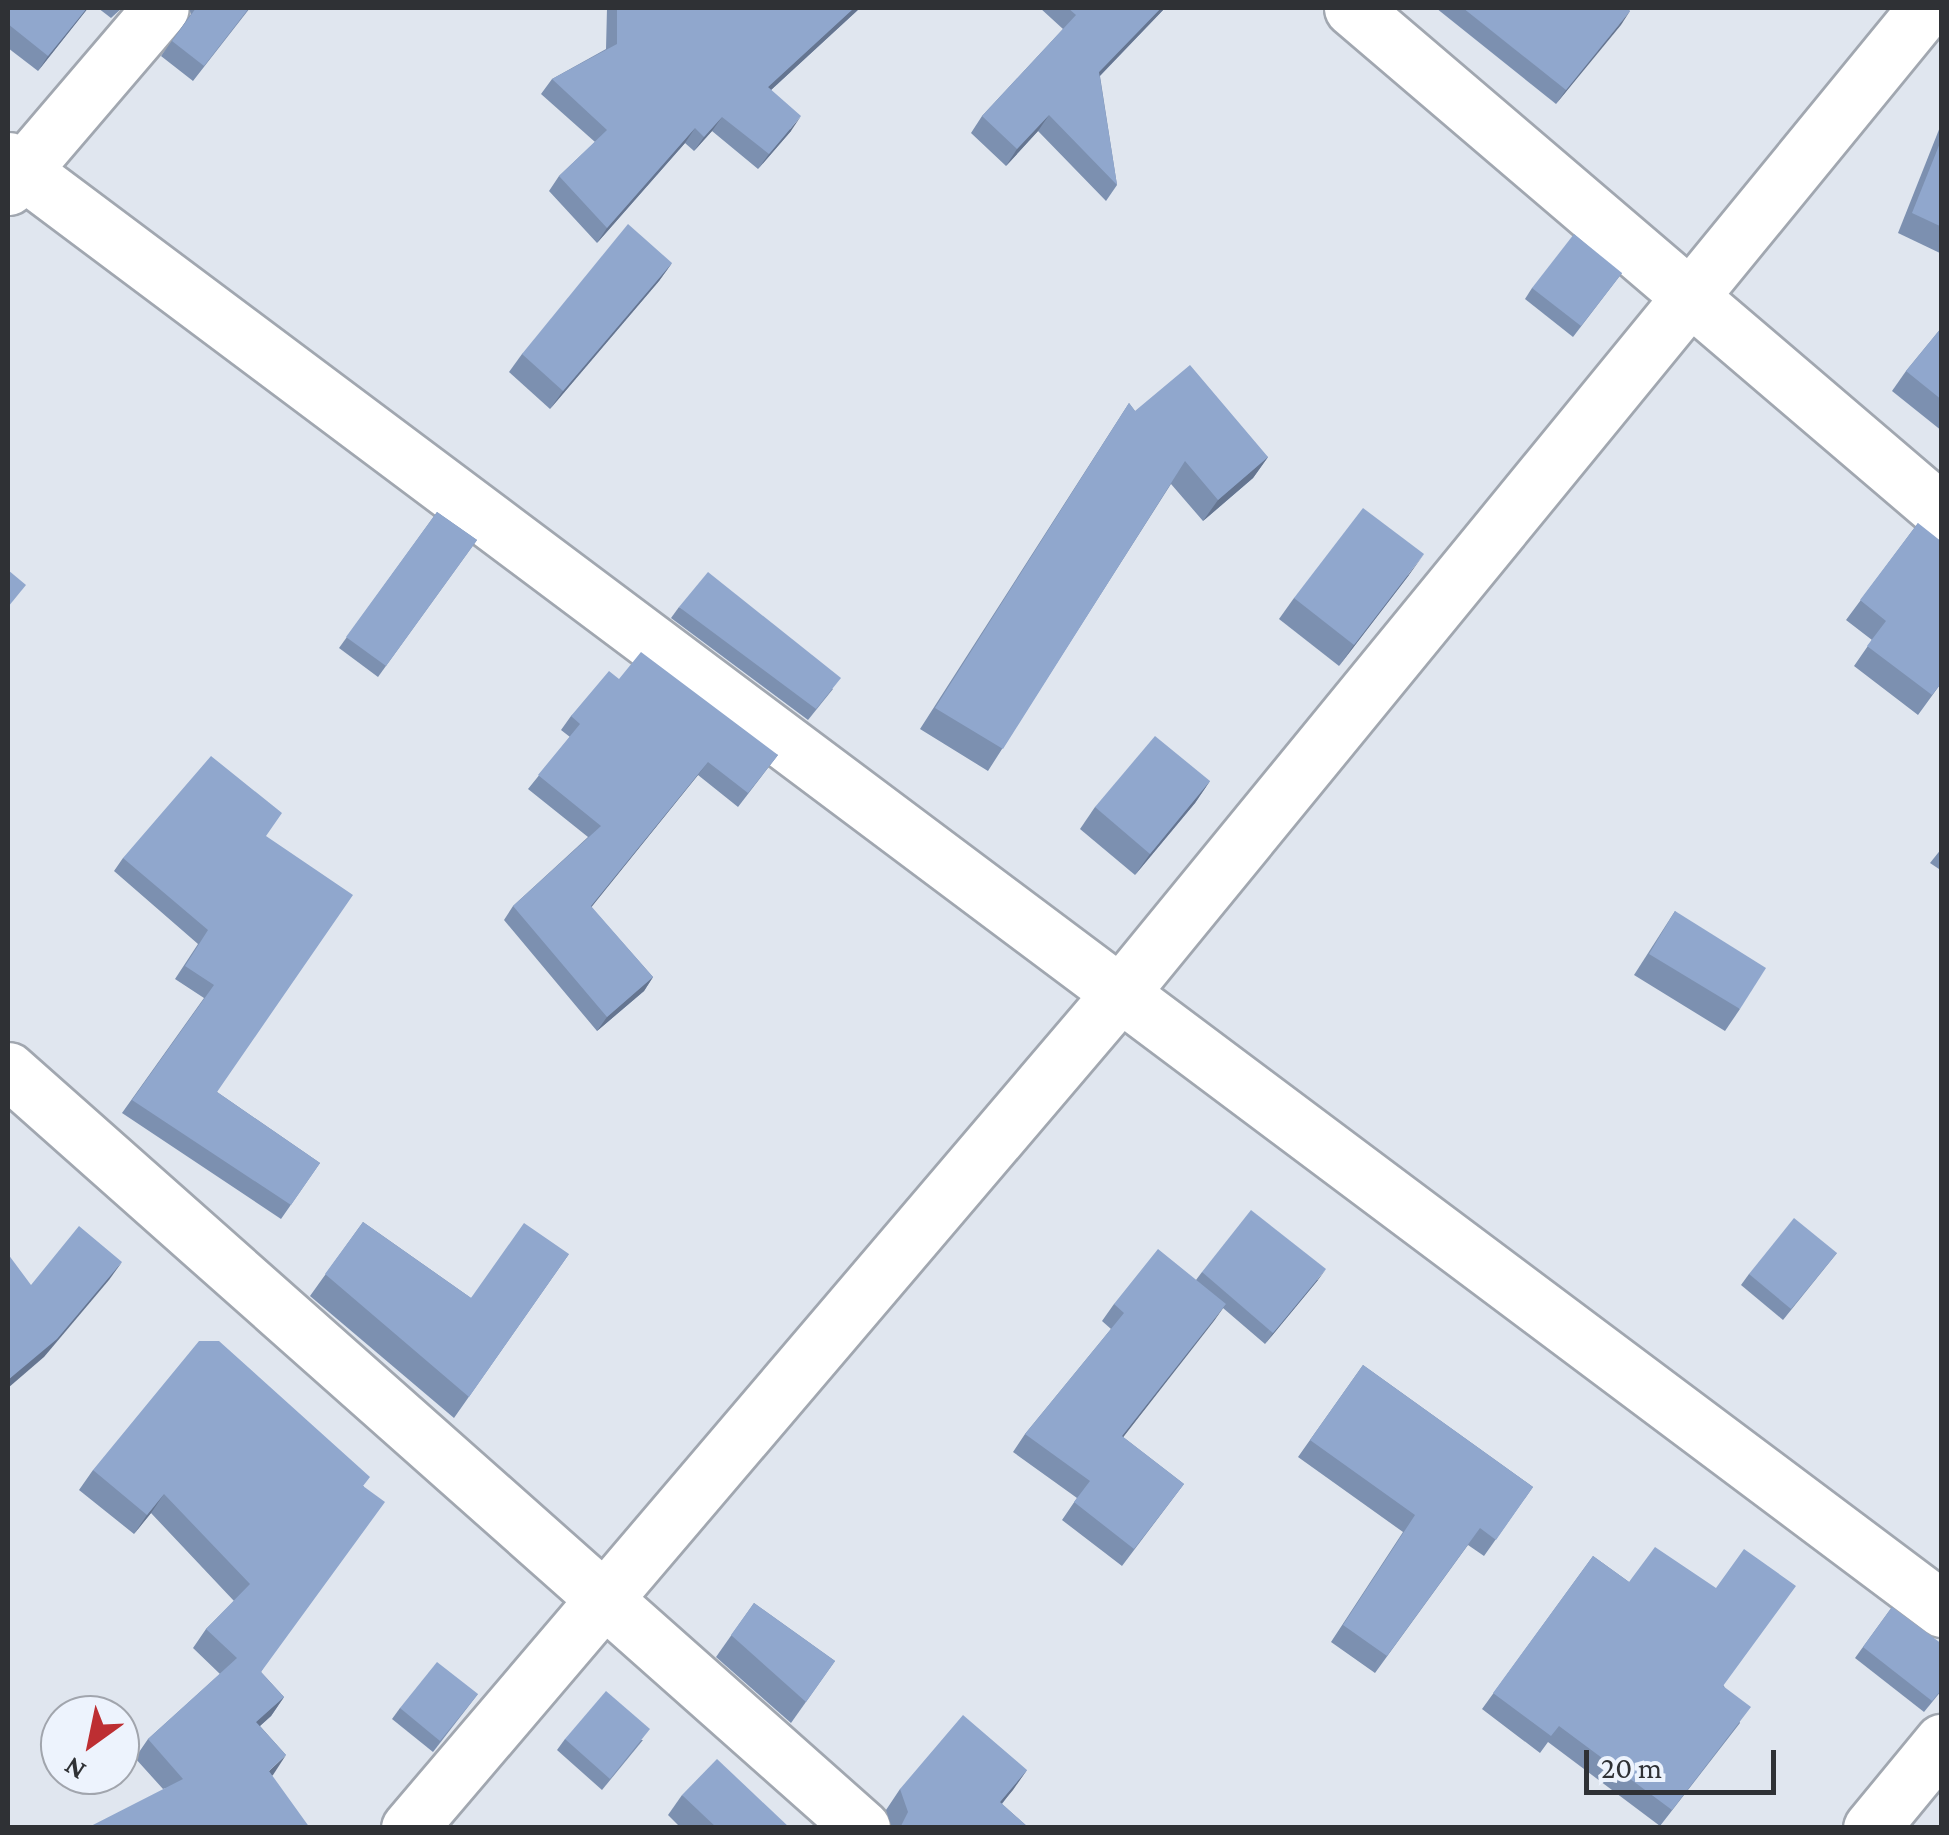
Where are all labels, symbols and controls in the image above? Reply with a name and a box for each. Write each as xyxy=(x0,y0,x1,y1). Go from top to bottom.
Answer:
north arrow xyxy=(40,1695,140,1795)
scale bar xyxy=(1589,1730,1782,1792)
text: N xyxy=(58,1751,91,1787)
text: 20 m xyxy=(1601,1751,1662,1784)

